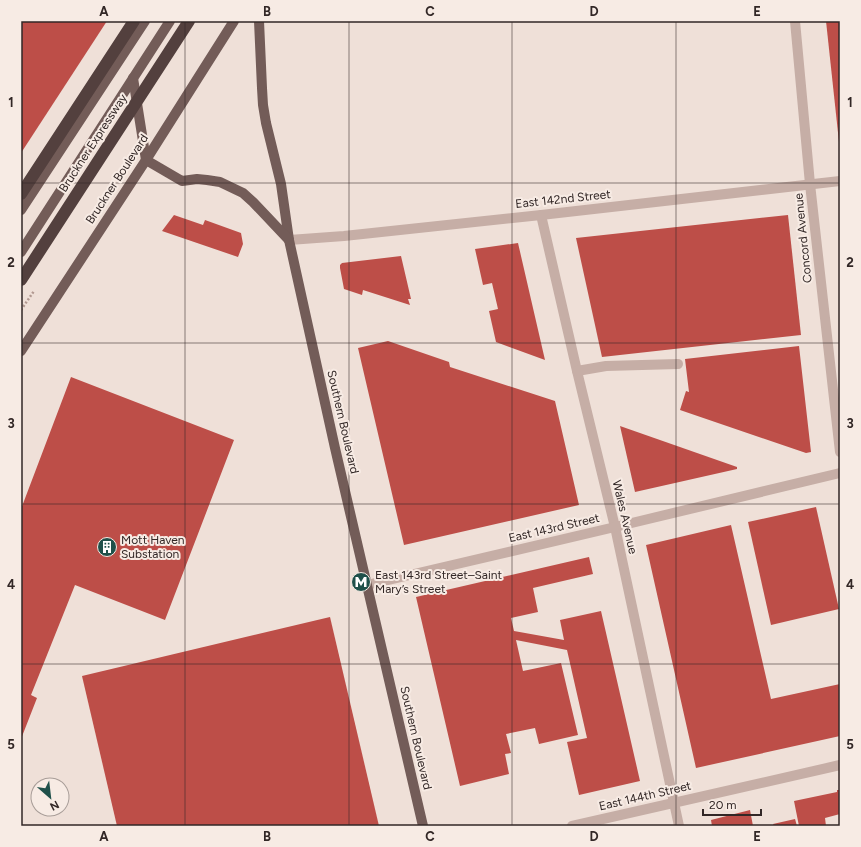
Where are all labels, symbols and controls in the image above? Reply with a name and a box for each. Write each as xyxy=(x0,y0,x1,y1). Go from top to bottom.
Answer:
text: A xyxy=(99,4,109,19)
text: B xyxy=(263,4,271,19)
text: C xyxy=(425,4,435,19)
text: D xyxy=(589,4,599,19)
text: E xyxy=(753,4,761,19)
street label: Bruckner Expressway xyxy=(56,91,130,195)
text: 1 xyxy=(8,95,14,110)
text: 1 xyxy=(847,95,853,110)
street label: Bruckner Boulevard xyxy=(83,132,151,226)
street label: East 142nd Street xyxy=(515,187,612,211)
street label: Concord Avenue xyxy=(791,192,815,284)
text: 2 xyxy=(7,255,15,270)
text: 2 xyxy=(846,255,854,270)
street label: Southern Boulevard xyxy=(324,369,362,475)
text: 3 xyxy=(7,416,15,431)
text: 3 xyxy=(846,416,854,431)
street label: Wales Avenue xyxy=(610,479,640,556)
street label: East 143rd Street xyxy=(507,511,601,545)
place label: Mott Haven Substation xyxy=(121,533,185,561)
building icon: Mott Haven Substation xyxy=(96,536,118,558)
place label: East 143rd Street–Saint Mary’s Street xyxy=(375,568,502,596)
metro station icon: East 143rd Street–Saint Mary’s Street xyxy=(350,571,372,593)
text: 4 xyxy=(7,577,15,592)
text: 4 xyxy=(846,577,854,592)
street label: Southern Boulevard xyxy=(397,685,435,791)
text: 5 xyxy=(7,737,15,752)
text: 5 xyxy=(846,737,854,752)
north arrow xyxy=(30,777,70,817)
street label: East 144th Street xyxy=(598,779,693,813)
scale bar xyxy=(703,791,761,817)
text: N xyxy=(48,798,61,813)
text: 20 m xyxy=(709,798,737,812)
text: A xyxy=(99,829,109,844)
text: B xyxy=(263,829,271,844)
text: C xyxy=(425,829,435,844)
text: D xyxy=(589,829,599,844)
text: E xyxy=(753,829,761,844)

